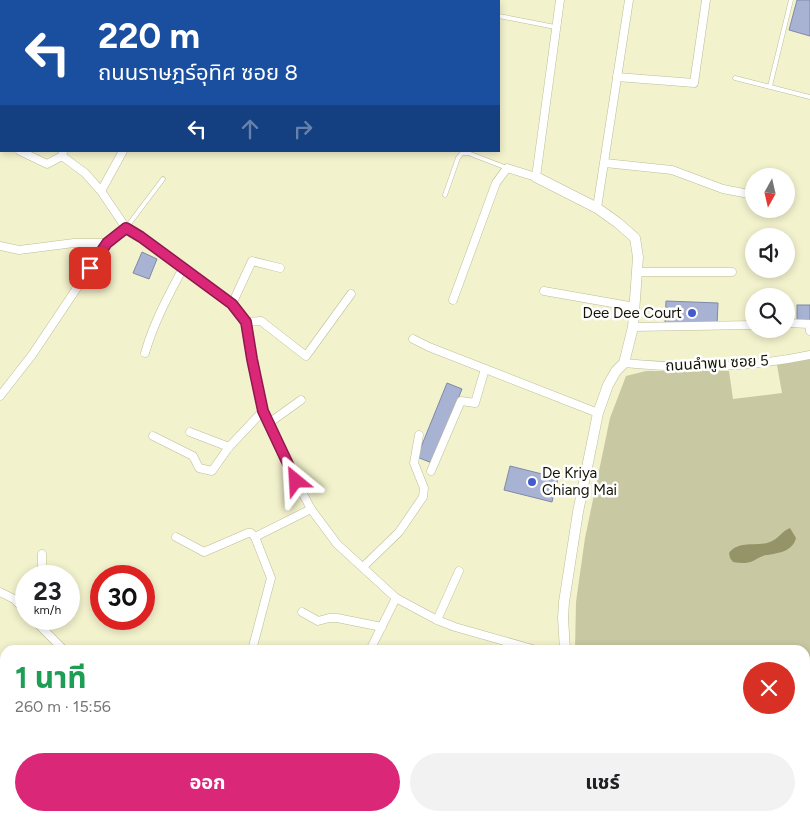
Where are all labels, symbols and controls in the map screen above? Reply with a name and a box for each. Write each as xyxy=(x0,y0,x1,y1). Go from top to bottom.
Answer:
text: 220 m xyxy=(98,15,200,57)
icon: left xyxy=(15,20,80,85)
text: ถนนราษฎร์อุทิศ ซอย 8 xyxy=(98,59,298,86)
icon: left xyxy=(183,115,211,143)
icon: ahead xyxy=(236,115,264,143)
icon: right xyxy=(289,115,317,143)
north arrow xyxy=(745,168,795,218)
map controls xyxy=(745,168,795,338)
button: sound xyxy=(745,228,795,278)
pin xyxy=(69,247,111,289)
icon: arrive xyxy=(76,254,104,282)
button: search xyxy=(745,288,795,338)
place label: Dee Dee Court xyxy=(583,304,682,322)
marker: Dee Dee Court xyxy=(686,307,698,319)
street label: ถนนลำพูน ซอย 5 xyxy=(665,351,769,375)
position arrow xyxy=(269,454,321,506)
place label: De Kriya Chiang Mai xyxy=(542,464,617,499)
marker: De Kriya Chiang Mai xyxy=(526,476,538,488)
speed limit sign: 30 xyxy=(90,565,155,630)
text: 23 xyxy=(33,576,62,606)
text: km/h xyxy=(34,603,61,617)
text: 1 นาที xyxy=(15,659,87,696)
button: close xyxy=(743,662,795,714)
text: 260 m · 15:56 xyxy=(15,697,111,716)
button: ออก xyxy=(15,753,400,811)
button: แชร์ xyxy=(410,753,795,811)

